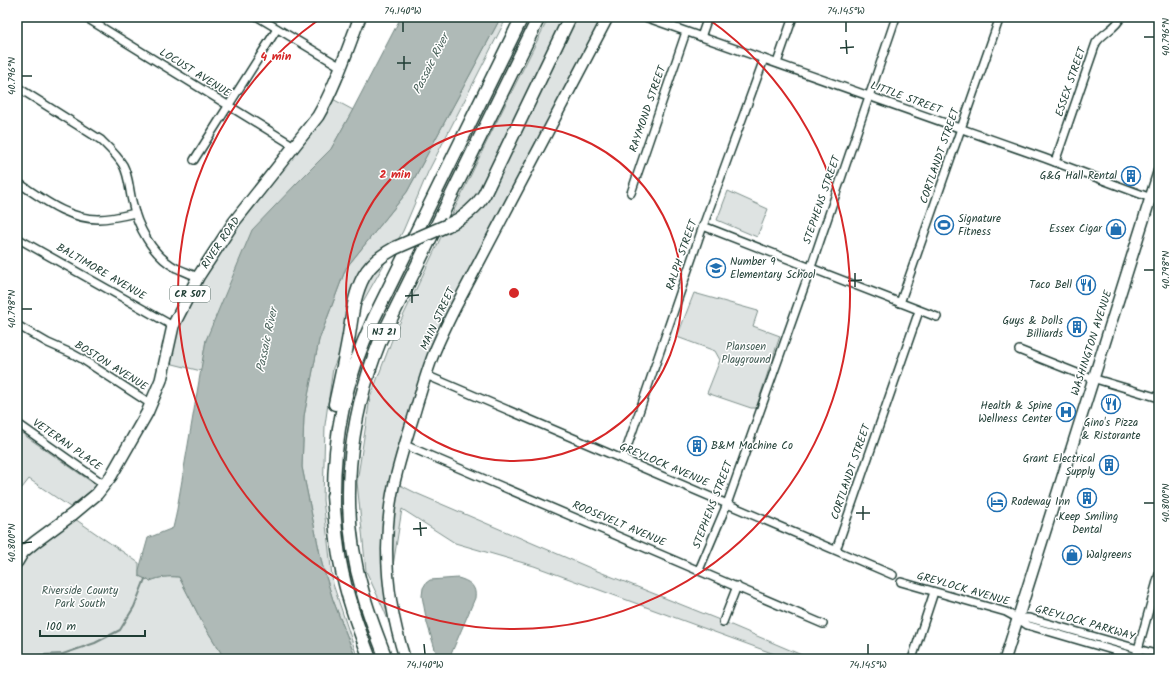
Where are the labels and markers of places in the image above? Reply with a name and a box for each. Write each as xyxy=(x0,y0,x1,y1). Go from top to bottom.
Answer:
building icon: G&G Hall Rental xyxy=(1120,165,1142,187)
place label: G&G Hall Rental xyxy=(1040,167,1117,185)
place label: Signature Fitness xyxy=(958,210,1001,241)
sports icon: Signature Fitness xyxy=(933,214,955,236)
shop icon: Essex Cigar xyxy=(1105,218,1127,240)
place label: Essex Cigar xyxy=(1049,220,1103,238)
place label: Number 9 Elementary School xyxy=(730,253,816,284)
school or university icon: Number 9 Elementary School xyxy=(705,257,727,279)
restaurant icon: Taco Bell xyxy=(1075,274,1097,296)
place label: Taco Bell xyxy=(1029,276,1072,294)
centre of rings xyxy=(507,286,521,300)
place label: Guys & Dolls Billiards xyxy=(1002,312,1063,343)
building icon: Guys & Dolls Billiards xyxy=(1066,316,1088,338)
restaurant icon: Gino's Pizza & Ristorante xyxy=(1100,393,1122,415)
place label: Health & Spine Wellness Center xyxy=(978,397,1053,428)
hospital icon: Health & Spine Wellness Center xyxy=(1055,401,1077,423)
place label: Gino's Pizza & Ristorante xyxy=(1082,414,1141,445)
building icon: B&M Machine Co xyxy=(686,435,708,457)
place label: B&M Machine Co xyxy=(711,437,793,455)
place label: Grant Electrical Supply xyxy=(1023,450,1096,481)
building icon: Grant Electrical Supply xyxy=(1098,454,1120,476)
building icon: .Keep Smiling Dental xyxy=(1076,487,1098,509)
hotel icon: Rodeway Inn xyxy=(986,491,1008,513)
place label: Rodeway Inn xyxy=(1011,493,1070,511)
place label: .Keep Smiling Dental xyxy=(1056,508,1118,539)
shop icon: Walgreens xyxy=(1061,544,1083,566)
place label: Walgreens xyxy=(1086,546,1132,564)

